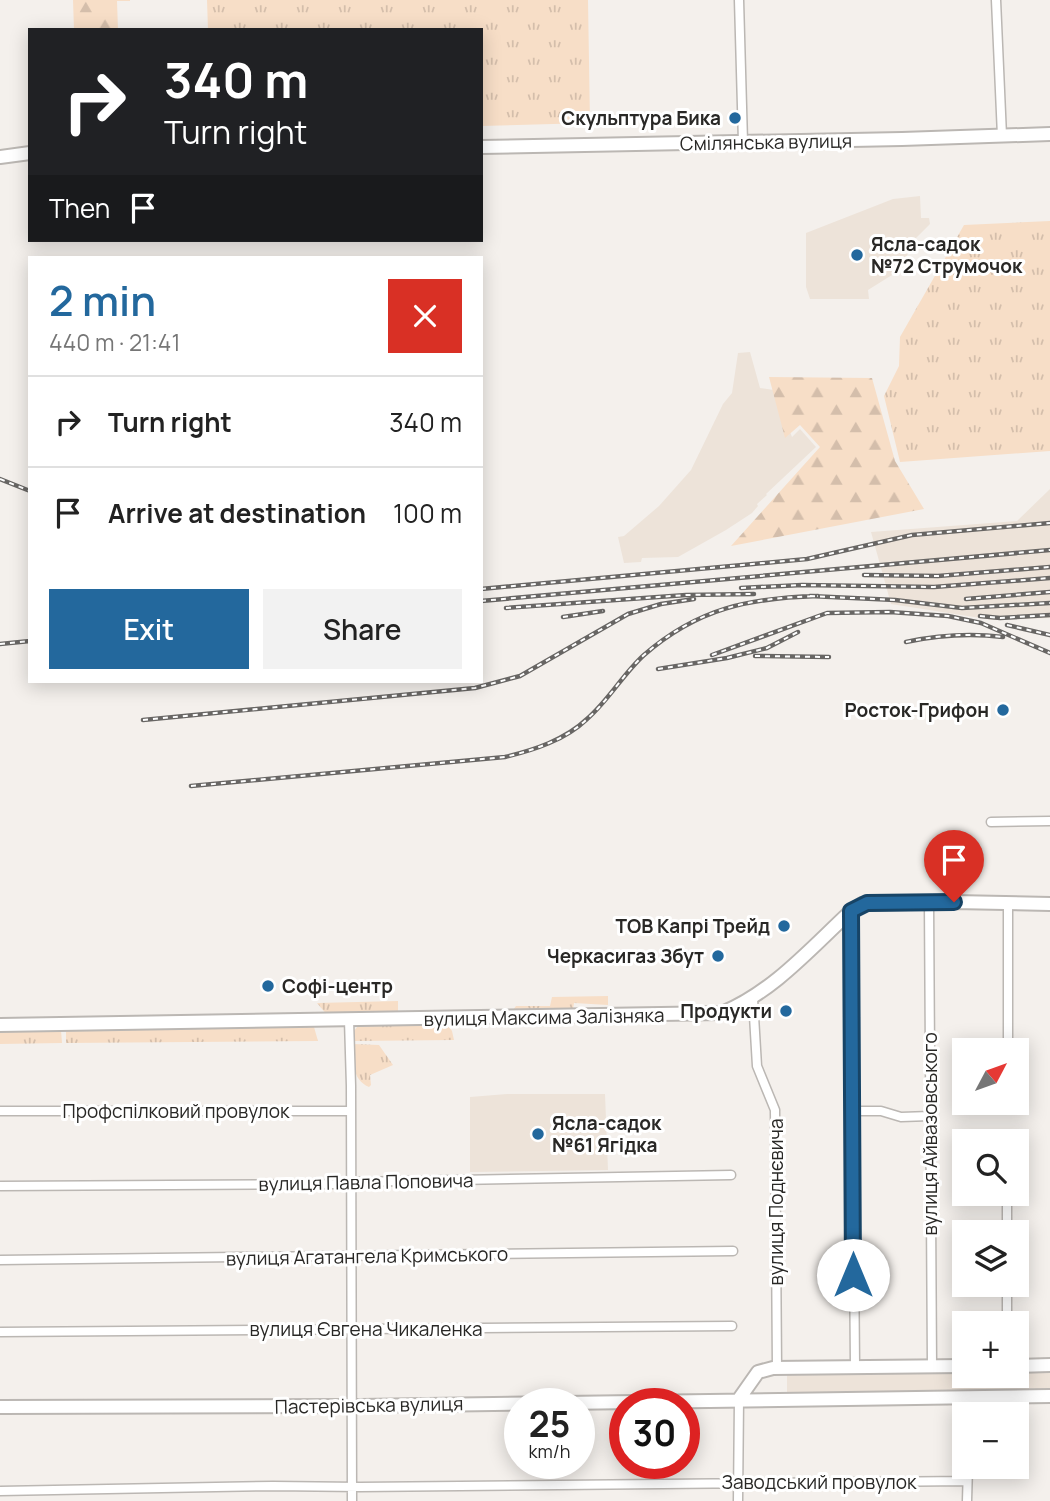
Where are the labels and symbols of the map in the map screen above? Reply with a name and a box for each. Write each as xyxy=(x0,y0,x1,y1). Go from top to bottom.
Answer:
place label: Cкульптура Бика xyxy=(561,105,721,131)
marker: Cкульптура Бика xyxy=(727,110,743,126)
street label: Смілянська вулиця xyxy=(680,128,852,156)
place label: Ясла-садок №72 Струмочок xyxy=(871,231,1023,279)
marker: Ясла-садок №72 Струмочок xyxy=(849,247,865,263)
place label: Росток-Грифон xyxy=(844,697,989,723)
marker: Росток-Грифон xyxy=(995,702,1011,718)
pin xyxy=(924,830,984,902)
place label: ТОВ Капрі Трейд xyxy=(616,913,770,939)
marker: ТОВ Капрі Трейд xyxy=(776,918,792,934)
place label: Черкасигаз Збут xyxy=(547,943,704,969)
marker: Черкасигаз Збут xyxy=(710,948,726,964)
place label: Софі-центр xyxy=(282,973,393,999)
marker: Софі-центр xyxy=(260,978,276,994)
place label: Продукти xyxy=(680,998,772,1024)
street label: вулиця Максима Залізняка xyxy=(423,1002,665,1032)
marker: Продукти xyxy=(778,1003,794,1019)
street label: вулиця Айвазовського xyxy=(917,1032,943,1236)
north arrow xyxy=(952,1038,1029,1115)
street label: Профспілковий провулок xyxy=(63,1098,290,1124)
place label: Ясла-садок №61 Ягідка xyxy=(552,1110,662,1158)
street label: вулиця Поднєвича xyxy=(763,1119,789,1285)
marker: Ясла-садок №61 Ягідка xyxy=(530,1126,546,1142)
street label: вулиця Павла Поповича xyxy=(258,1167,474,1197)
position arrow xyxy=(816,1238,890,1312)
street label: вулиця Агатангела Кримського xyxy=(226,1241,508,1271)
street label: вулиця Євгена Чикаленка xyxy=(249,1316,483,1342)
speed limit sign: 30 xyxy=(609,1388,700,1479)
street label: Пастерівська вулиця xyxy=(274,1390,464,1420)
street label: Заводський провулок xyxy=(722,1469,917,1495)

